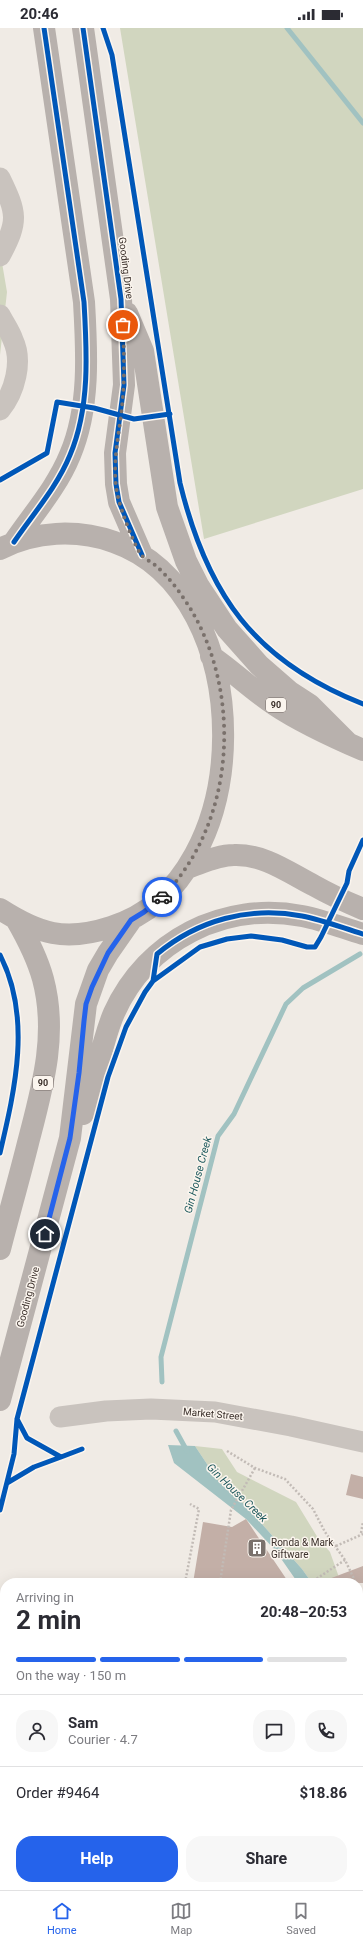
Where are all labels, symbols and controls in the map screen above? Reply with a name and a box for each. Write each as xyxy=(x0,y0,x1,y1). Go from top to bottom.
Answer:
text: 20:46 xyxy=(20,5,59,23)
street label: Gooding Drive xyxy=(117,236,135,300)
pin xyxy=(106,308,140,342)
icon: bag xyxy=(112,314,134,336)
road number: 90 xyxy=(266,698,286,712)
courier xyxy=(142,877,182,917)
icon: car xyxy=(151,886,173,908)
road number: 90 xyxy=(33,1076,53,1090)
water label: Gin House Creek xyxy=(181,1135,215,1215)
pin xyxy=(28,1217,62,1251)
icon: home xyxy=(34,1223,56,1245)
street label: Gooding Drive xyxy=(15,1265,41,1329)
street label: Market Street xyxy=(183,1406,243,1422)
water label: Gin House Creek xyxy=(204,1461,270,1526)
building icon: Ronda & Mark Giftware xyxy=(246,1537,268,1559)
place label: Ronda & Mark Giftware xyxy=(271,1537,334,1560)
text: Arriving in xyxy=(16,1590,74,1605)
text: 20:48–20:53 xyxy=(260,1603,347,1621)
text: 2 min xyxy=(16,1605,81,1635)
text: On the way · 150 m xyxy=(16,1668,126,1683)
button: person xyxy=(16,1710,58,1752)
button: chat xyxy=(253,1710,295,1752)
button: phone xyxy=(305,1710,347,1752)
text: Sam xyxy=(68,1714,98,1732)
text: Courier · 4.7 xyxy=(68,1732,138,1747)
text: Order #9464 xyxy=(16,1784,99,1802)
text: $18.86 xyxy=(300,1784,347,1802)
button: Help xyxy=(16,1836,178,1882)
button: Share xyxy=(186,1836,347,1882)
tab: Home xyxy=(47,1900,77,1937)
tab: Map xyxy=(170,1900,192,1937)
tab: Saved xyxy=(286,1900,316,1937)

